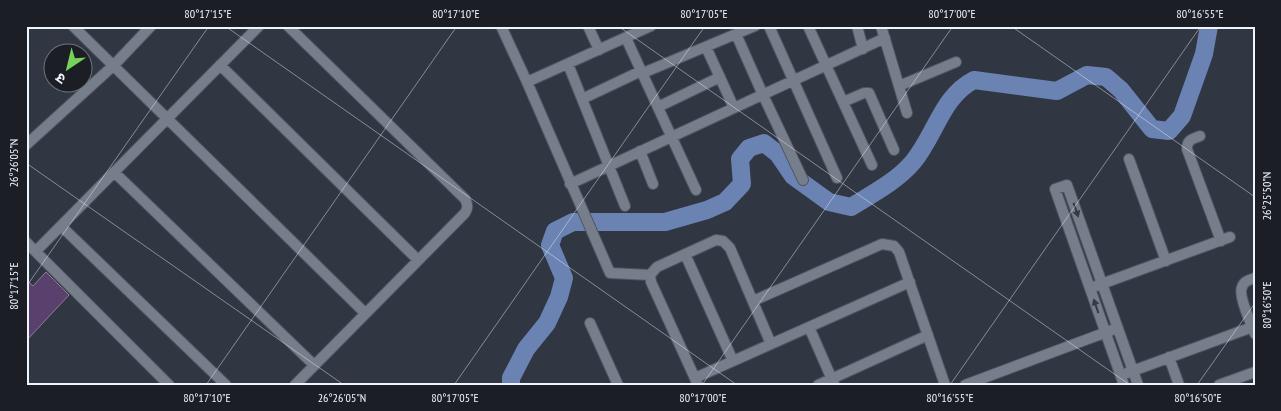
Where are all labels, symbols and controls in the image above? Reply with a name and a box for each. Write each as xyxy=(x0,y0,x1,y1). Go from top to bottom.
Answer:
text: 80°17'15"E xyxy=(184,6,232,21)
text: 80°17'10"E xyxy=(432,6,480,21)
text: 80°17'05"E xyxy=(680,6,728,21)
text: 80°17'00"E xyxy=(928,6,976,21)
text: 80°16'55"E xyxy=(1176,6,1224,21)
north arrow xyxy=(42,42,92,92)
text: उ xyxy=(51,68,69,88)
text: 26°26'05"N xyxy=(6,139,21,187)
text: 26°25'50"N xyxy=(1259,172,1274,220)
one-way arrow xyxy=(1072,203,1080,218)
text: 80°17'15"E xyxy=(6,262,21,310)
text: 80°16'50"E xyxy=(1259,281,1274,329)
one-way arrow xyxy=(1092,298,1100,313)
text: 80°17'10"E xyxy=(183,390,231,405)
text: 26°26'05"N xyxy=(318,390,366,405)
text: 80°17'05"E xyxy=(431,390,479,405)
text: 80°17'00"E xyxy=(679,390,727,405)
text: 80°16'55"E xyxy=(926,390,974,405)
text: 80°16'50"E xyxy=(1174,390,1222,405)

